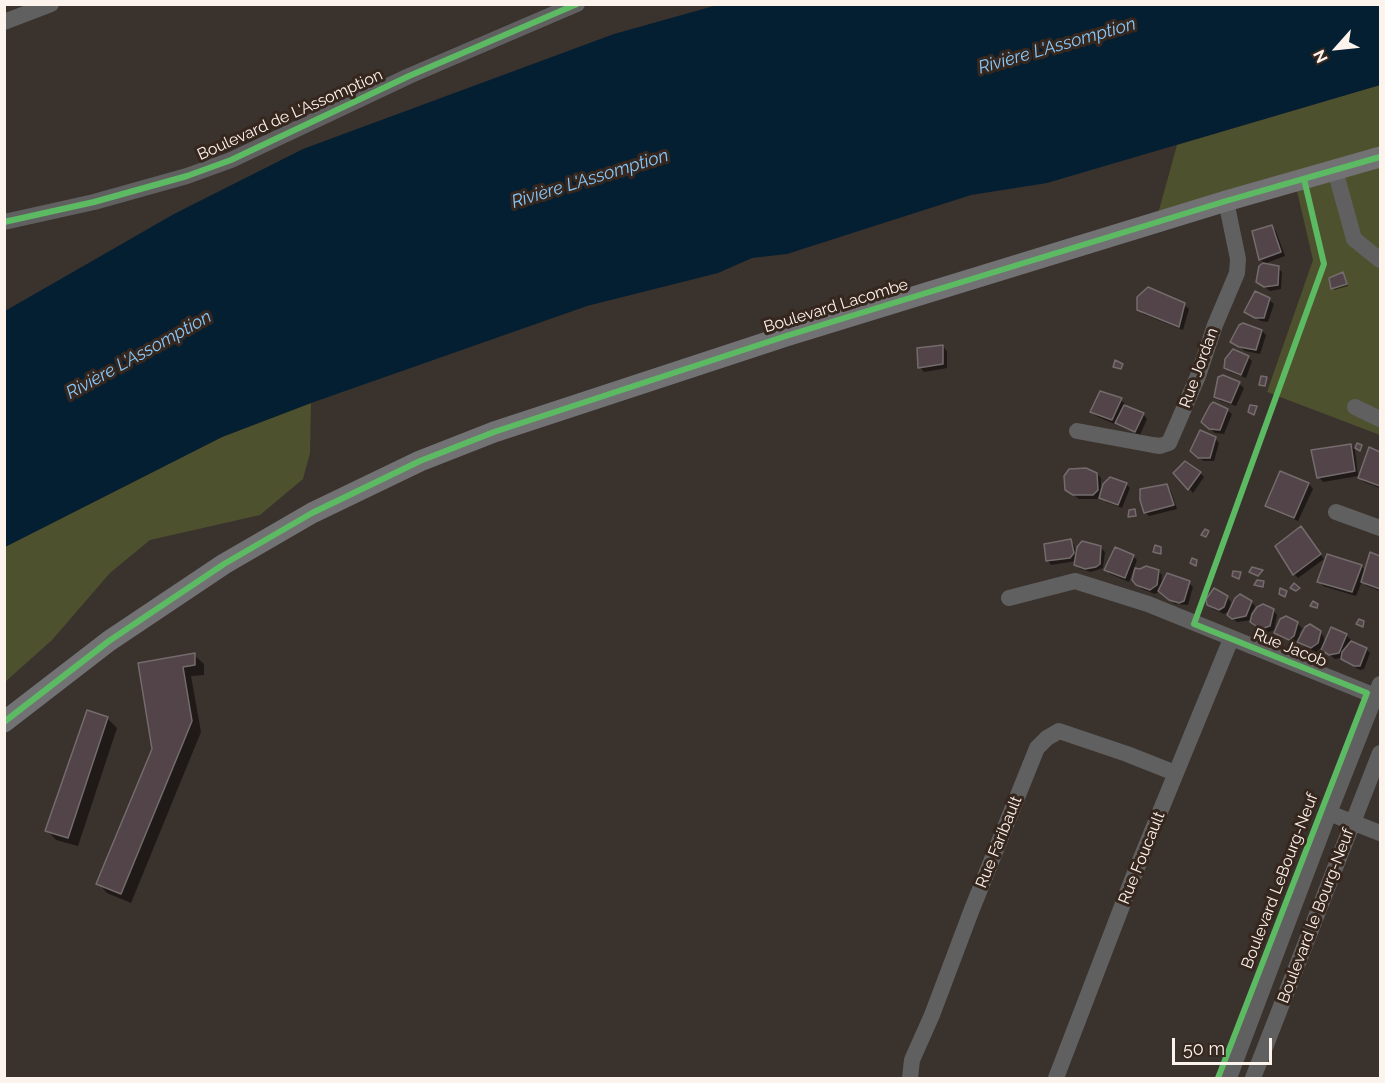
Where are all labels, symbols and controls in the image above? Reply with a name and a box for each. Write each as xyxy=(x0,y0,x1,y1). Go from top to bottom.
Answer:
water label: Rivière L'Assomption xyxy=(976,13,1138,79)
north arrow xyxy=(1307,18,1367,78)
text: N xyxy=(1309,47,1332,66)
street label: Boulevard de L'Assomption xyxy=(194,65,386,165)
water label: Rivière L'Assomption xyxy=(509,145,671,213)
street label: Boulevard Lacombe xyxy=(762,275,910,337)
water label: Rivière L'Assomption xyxy=(62,306,216,404)
street label: Rue Jordan xyxy=(1176,325,1222,411)
street label: Rue Jacob xyxy=(1250,625,1330,671)
street label: Boulevard LeBourg-Neuf xyxy=(1238,791,1322,971)
street label: Rue Faribault xyxy=(972,793,1026,891)
street label: Rue Foucault xyxy=(1115,809,1169,907)
street label: Boulevard le Bourg-Neuf xyxy=(1274,826,1358,1006)
scale bar xyxy=(1175,1026,1276,1064)
text: 50 m xyxy=(1183,1038,1225,1059)

